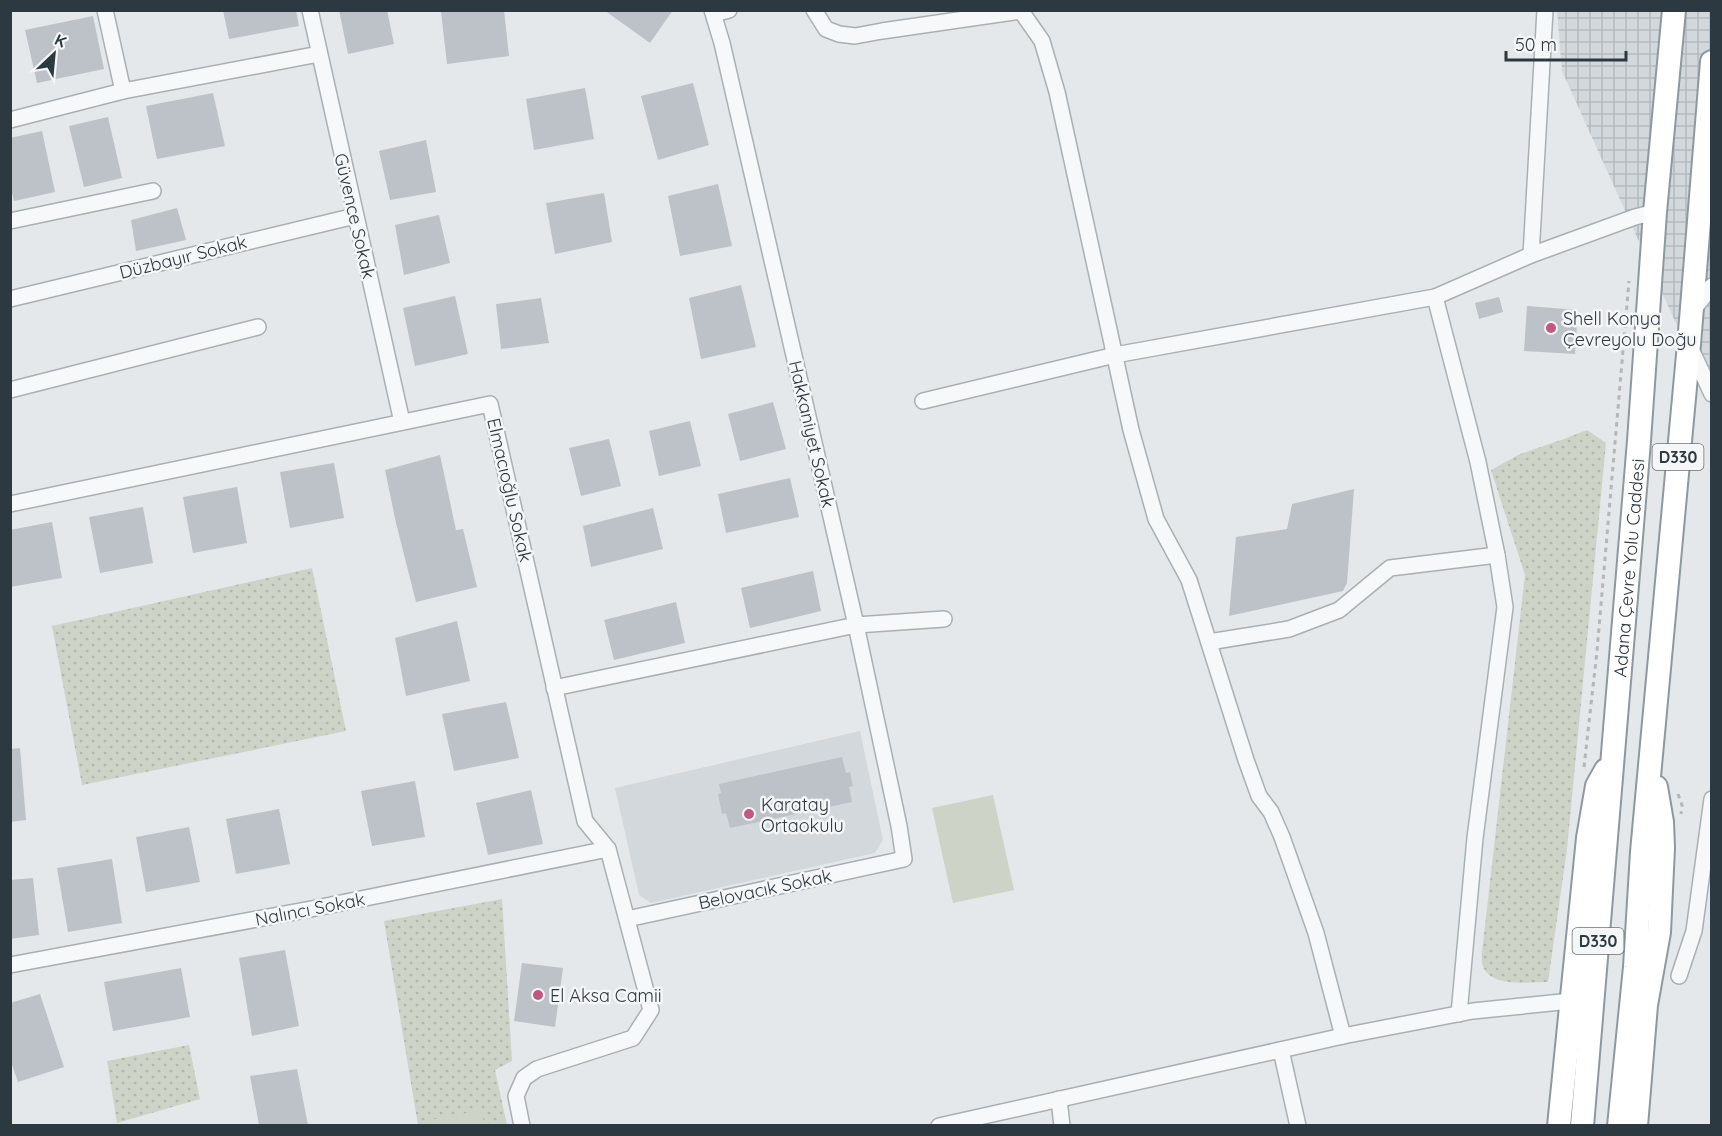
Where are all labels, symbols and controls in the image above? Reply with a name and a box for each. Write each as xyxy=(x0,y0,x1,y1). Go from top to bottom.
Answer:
north arrow xyxy=(24,24,84,84)
scale bar xyxy=(1506,24,1626,62)
text: K xyxy=(51,29,70,52)
text: 50 m xyxy=(1515,33,1557,56)
street label: Güvence Sokak xyxy=(329,151,381,281)
street label: Düzbayır Sokak xyxy=(117,230,249,284)
place label: Shell Konya Çevreyolu Doğu xyxy=(1563,307,1697,351)
marker: Shell Konya Çevreyolu Doğu xyxy=(1544,321,1558,335)
street label: Hakkaniyet Sokak xyxy=(784,358,840,510)
street label: Elmacıoğlu Sokak xyxy=(482,416,538,564)
road number: D330 xyxy=(1652,444,1704,470)
street label: Adana Çevre Yolu Caddesi xyxy=(1608,458,1649,678)
place label: Karatay Ortaokulu xyxy=(761,793,844,837)
marker: Karatay Ortaokulu xyxy=(742,807,756,821)
street label: Belovacık Sokak xyxy=(696,864,834,914)
street label: Nalıncı Sokak xyxy=(253,887,367,931)
road number: D330 xyxy=(1572,928,1624,954)
place label: El Aksa Camii xyxy=(550,984,662,1007)
marker: El Aksa Camii xyxy=(531,988,545,1002)

